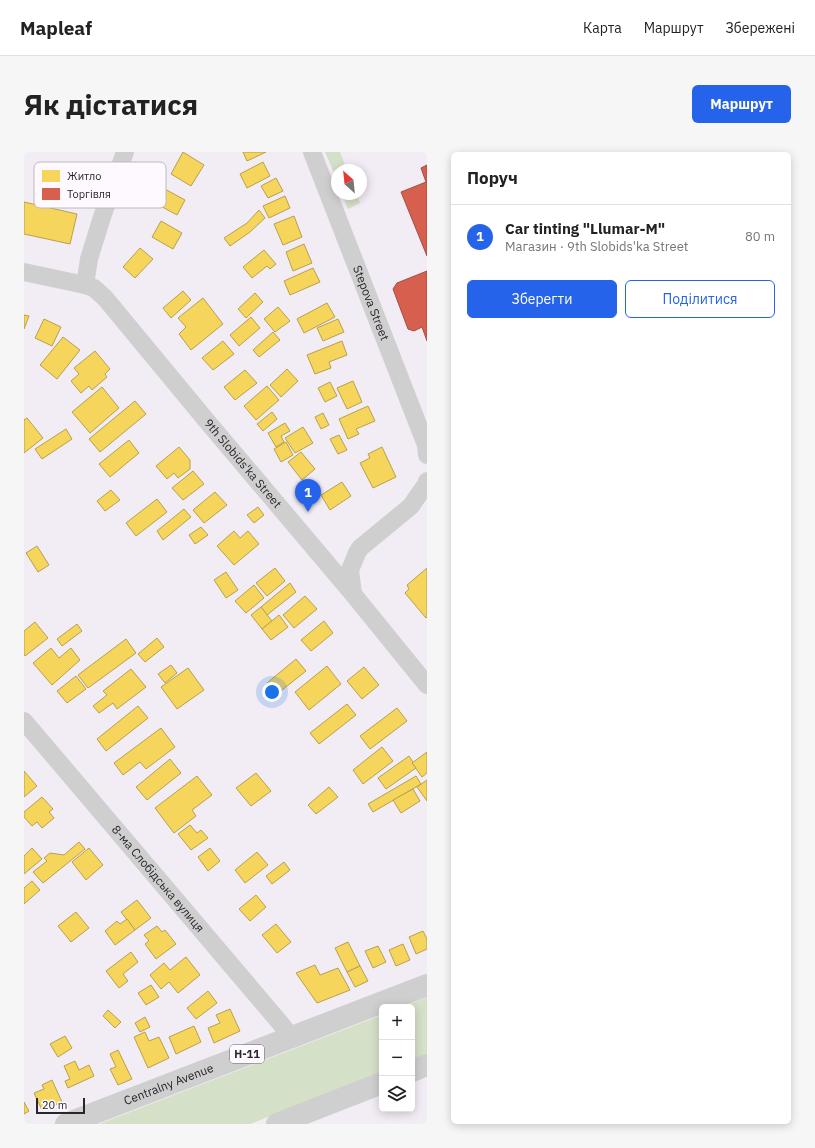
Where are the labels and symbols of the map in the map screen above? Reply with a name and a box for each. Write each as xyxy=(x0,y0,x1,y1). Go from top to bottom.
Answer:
legend xyxy=(34,162,166,208)
north arrow xyxy=(331,164,367,200)
text: Житло xyxy=(67,169,101,183)
text: Торгівля xyxy=(67,187,111,201)
street label: Stepova Street xyxy=(350,263,393,342)
street label: 9th Slobids'ka Street xyxy=(201,415,285,511)
pin: 1 xyxy=(295,479,321,512)
your location xyxy=(262,682,282,702)
street label: 8-ма Слобідська вулиця xyxy=(109,822,208,935)
road number: Н-11 xyxy=(230,1045,264,1063)
street label: Centralny Avenue xyxy=(122,1060,216,1108)
scale bar xyxy=(36,1096,85,1115)

